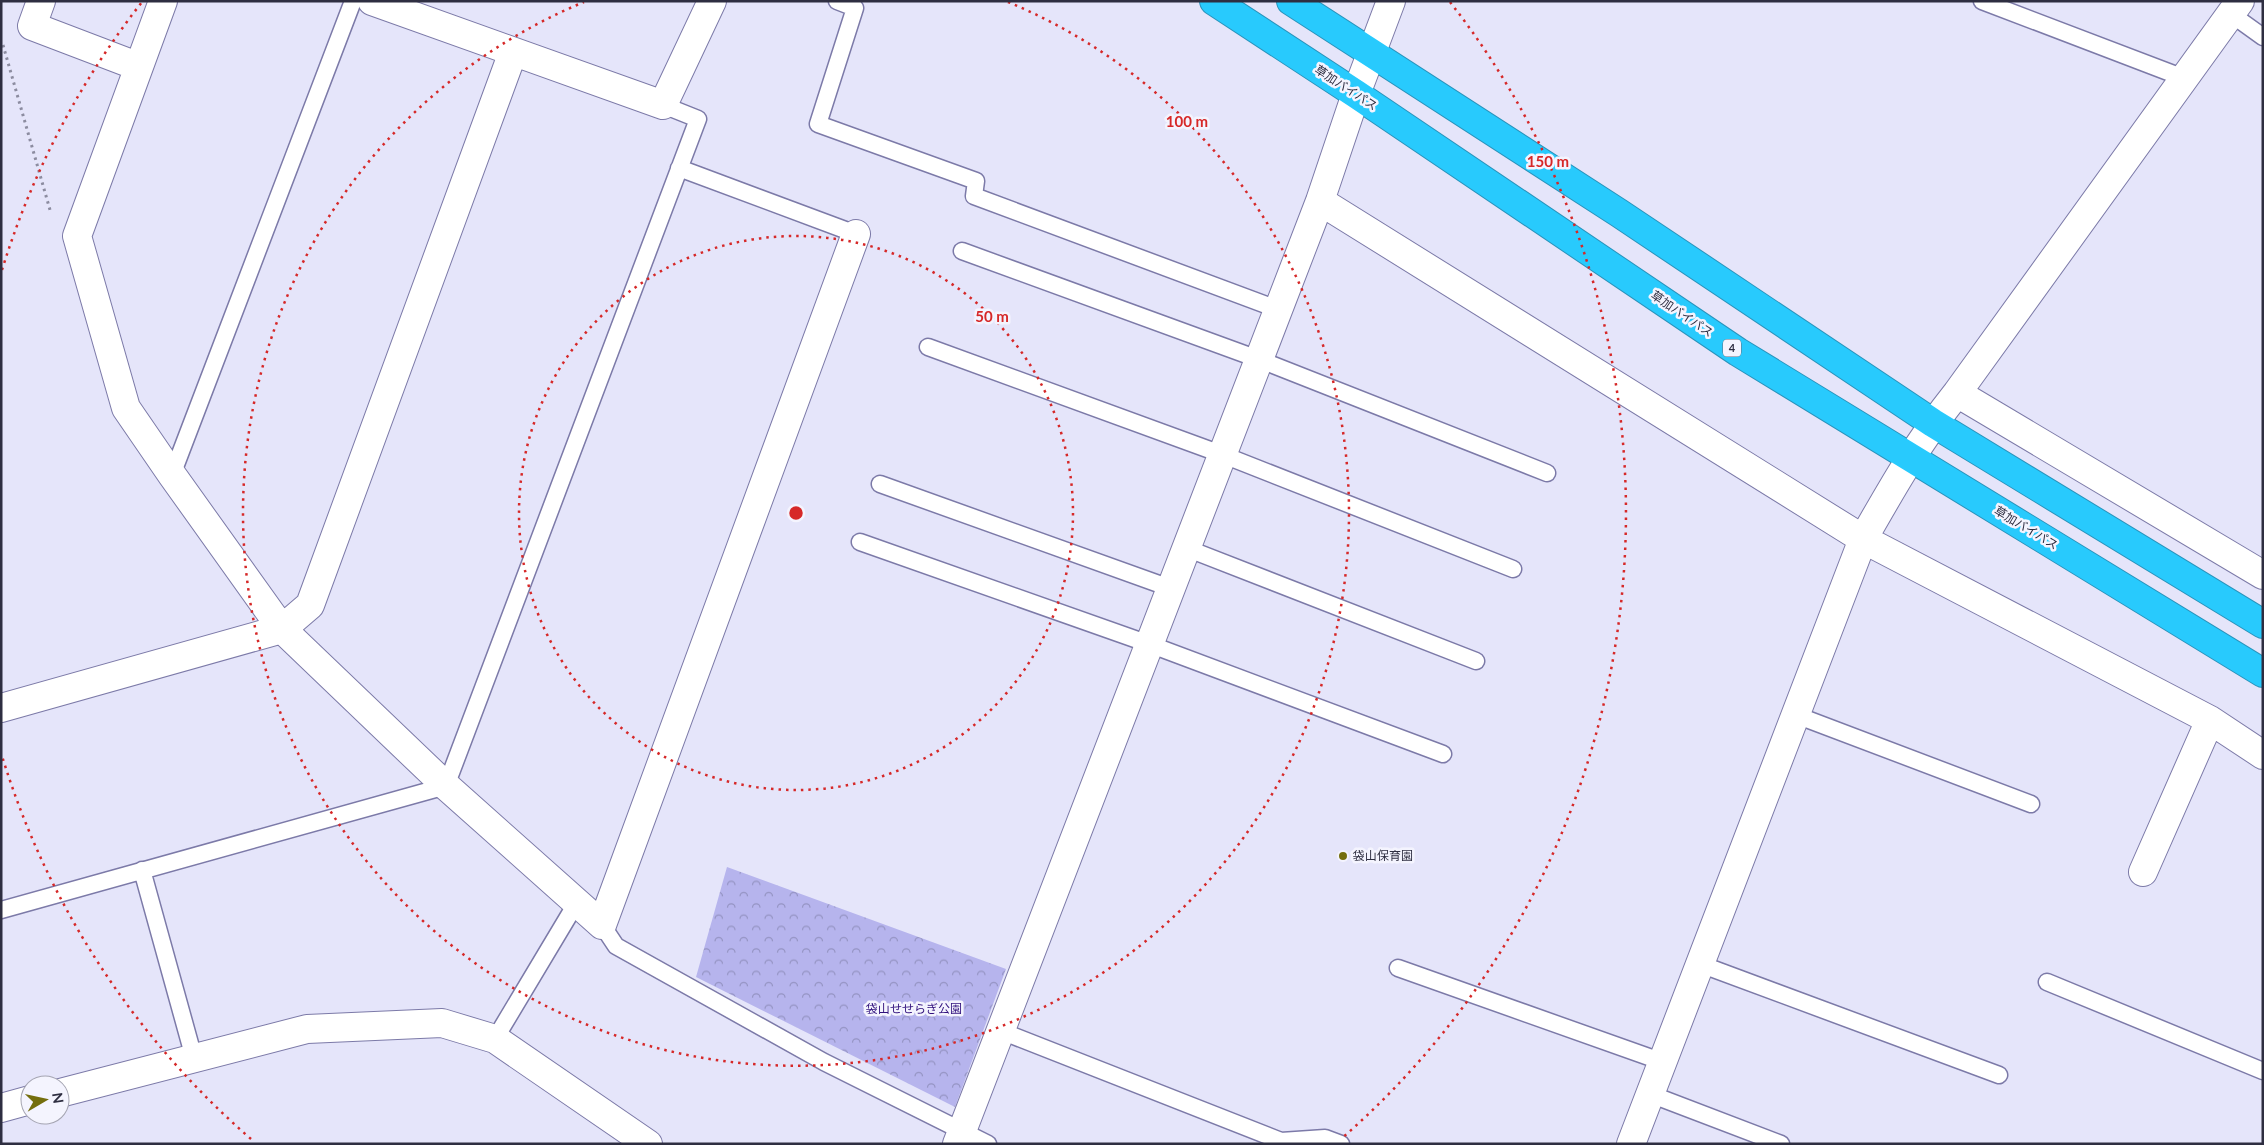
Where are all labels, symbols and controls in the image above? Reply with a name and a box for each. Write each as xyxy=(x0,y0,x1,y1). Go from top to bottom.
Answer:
street label: 草加バイパス xyxy=(1312,62,1380,113)
text: 100 m xyxy=(1166,112,1208,130)
text: 150 m xyxy=(1527,152,1569,170)
street label: 草加バイパス xyxy=(1648,287,1716,340)
text: 50 m xyxy=(975,307,1009,325)
road number: 4 xyxy=(1723,339,1741,356)
street label: 草加バイパス xyxy=(1992,503,2061,552)
centre of rings xyxy=(787,504,805,522)
place label: 袋山保育園 xyxy=(1352,848,1413,863)
marker: 袋山保育園 xyxy=(1337,850,1349,862)
park label: 袋山せせらぎ公園 xyxy=(865,1001,962,1016)
north arrow xyxy=(20,1075,70,1125)
text: N xyxy=(49,1091,68,1105)

